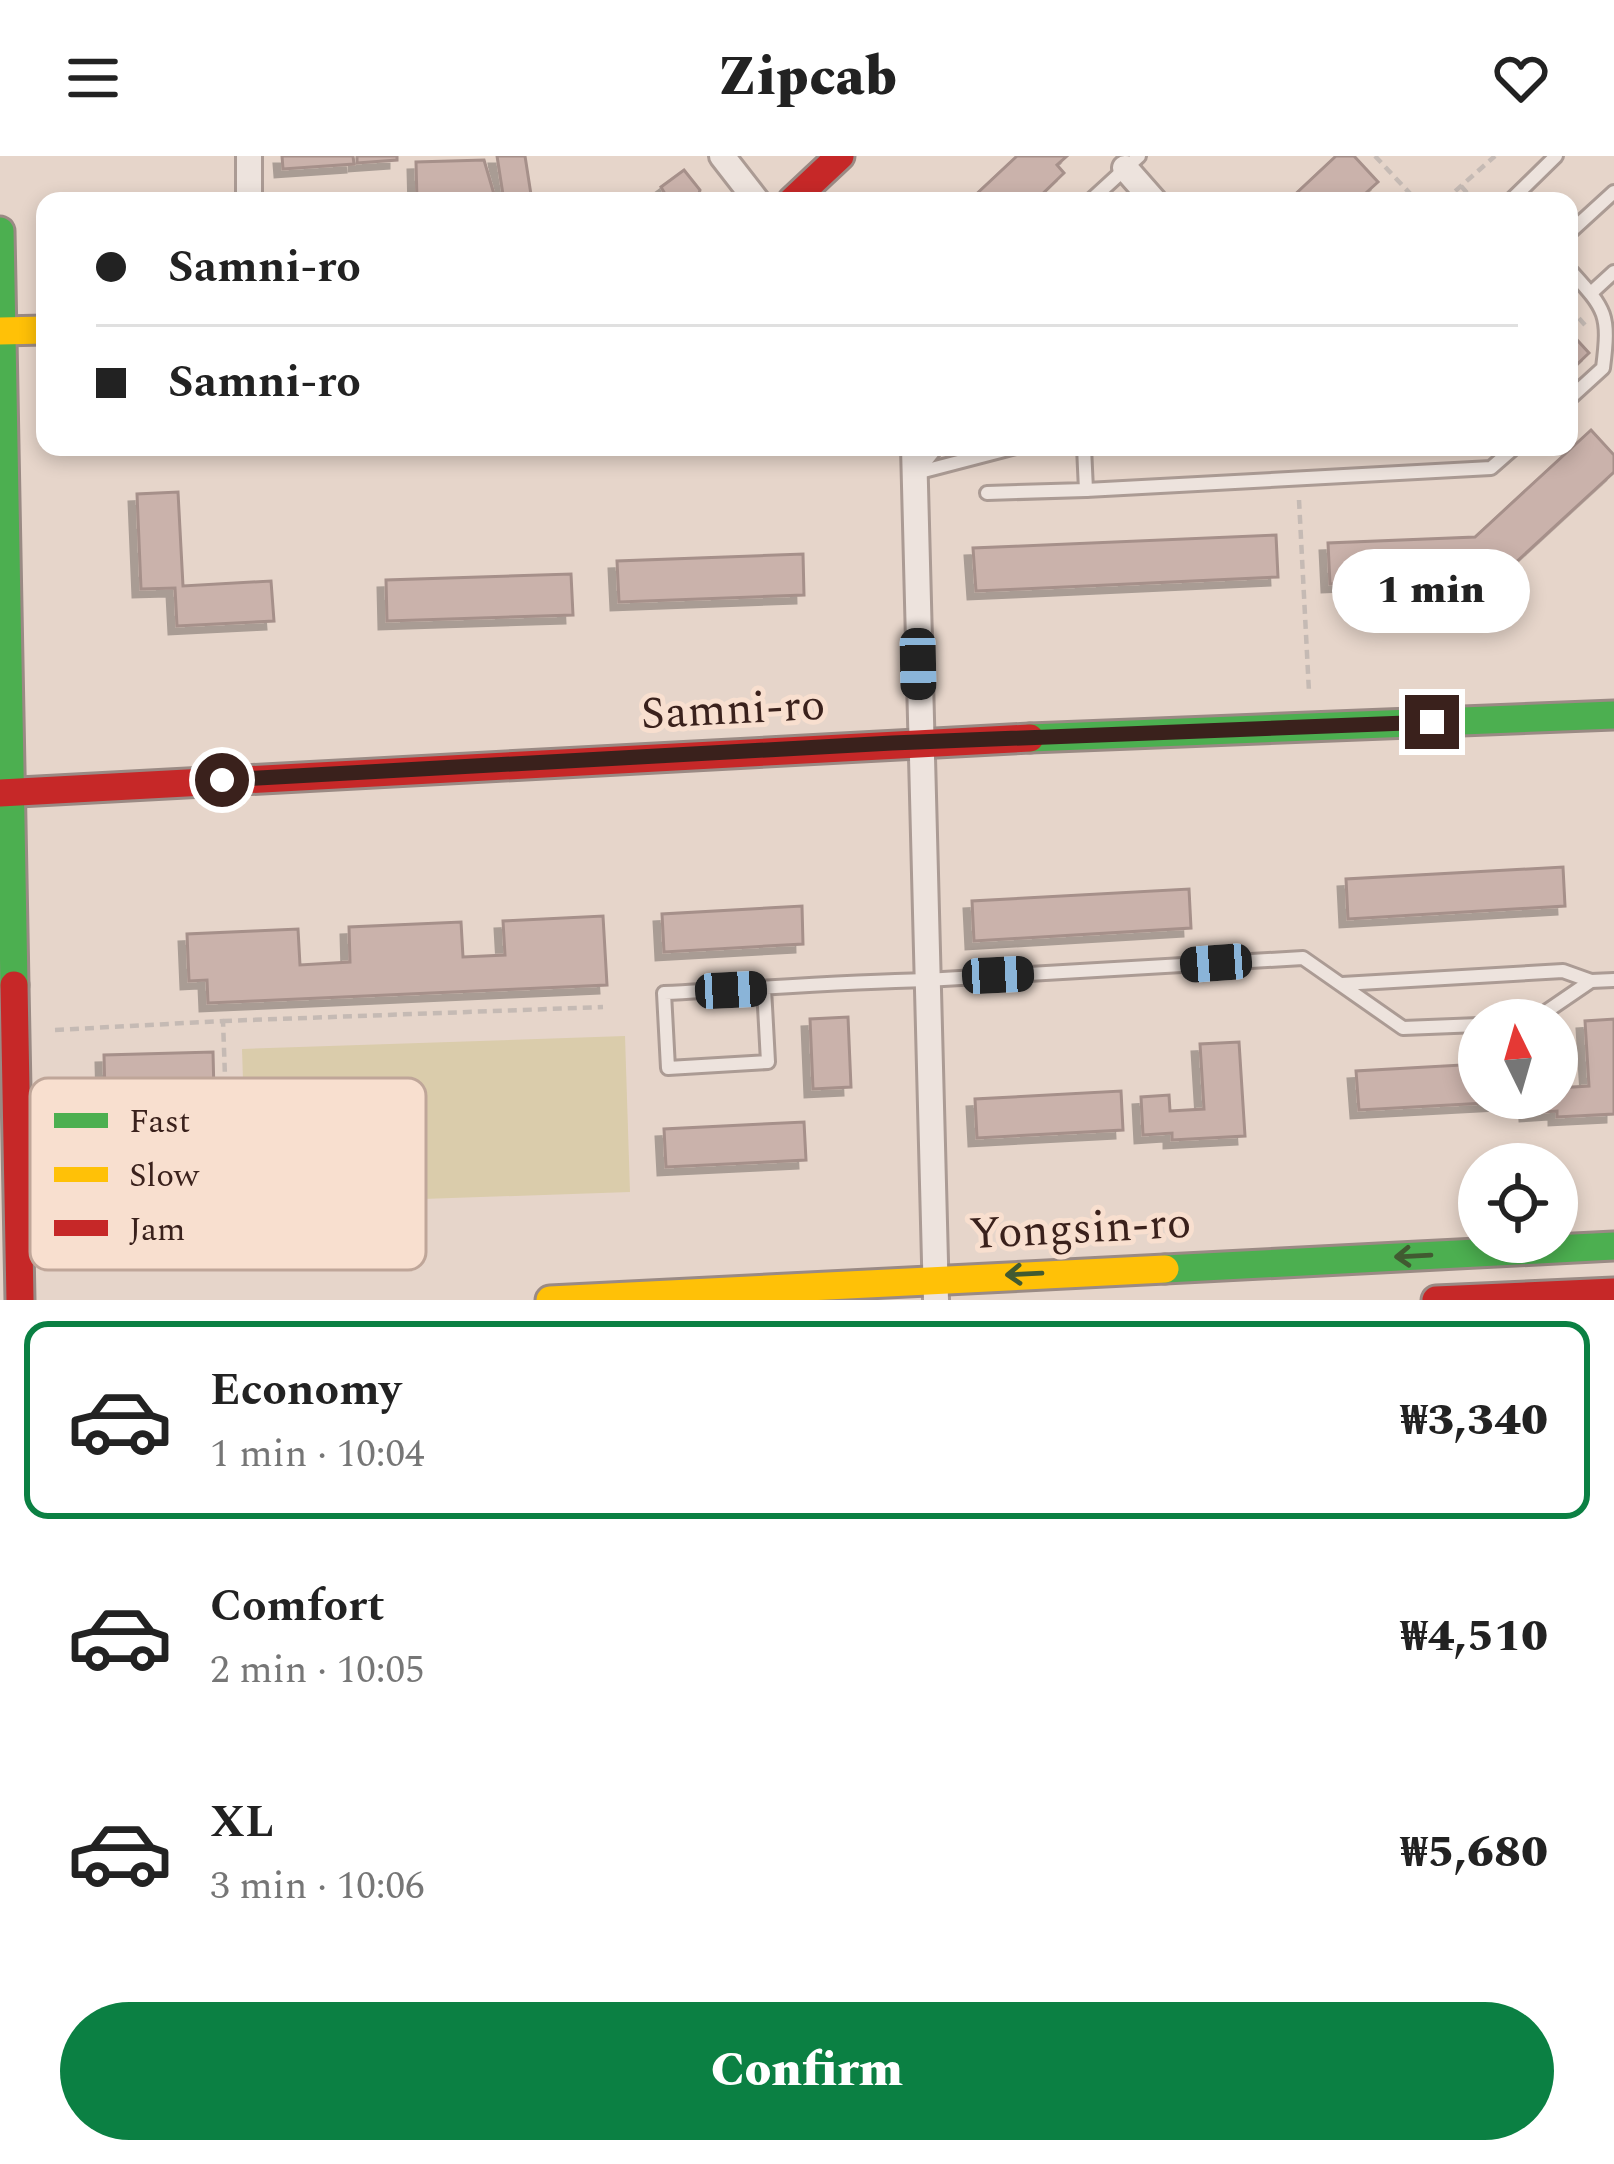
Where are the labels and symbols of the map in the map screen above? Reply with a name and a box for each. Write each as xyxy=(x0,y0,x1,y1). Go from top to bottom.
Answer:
callout: 1 min xyxy=(1333,548,1531,632)
car xyxy=(899,628,937,700)
street label: Samni-ro xyxy=(639,671,827,749)
route end xyxy=(1405,695,1459,749)
route start xyxy=(195,753,249,807)
car xyxy=(1179,943,1253,983)
car xyxy=(961,955,1035,995)
car xyxy=(694,970,768,1010)
north arrow xyxy=(1458,999,1578,1119)
legend xyxy=(30,1078,426,1270)
text: Fast xyxy=(129,1097,190,1147)
text: Slow xyxy=(129,1151,200,1201)
street label: Yongsin-ro xyxy=(967,1189,1193,1269)
text: Jam xyxy=(129,1205,185,1255)
one-way arrow xyxy=(1394,1245,1433,1268)
one-way arrow xyxy=(1005,1263,1044,1286)

